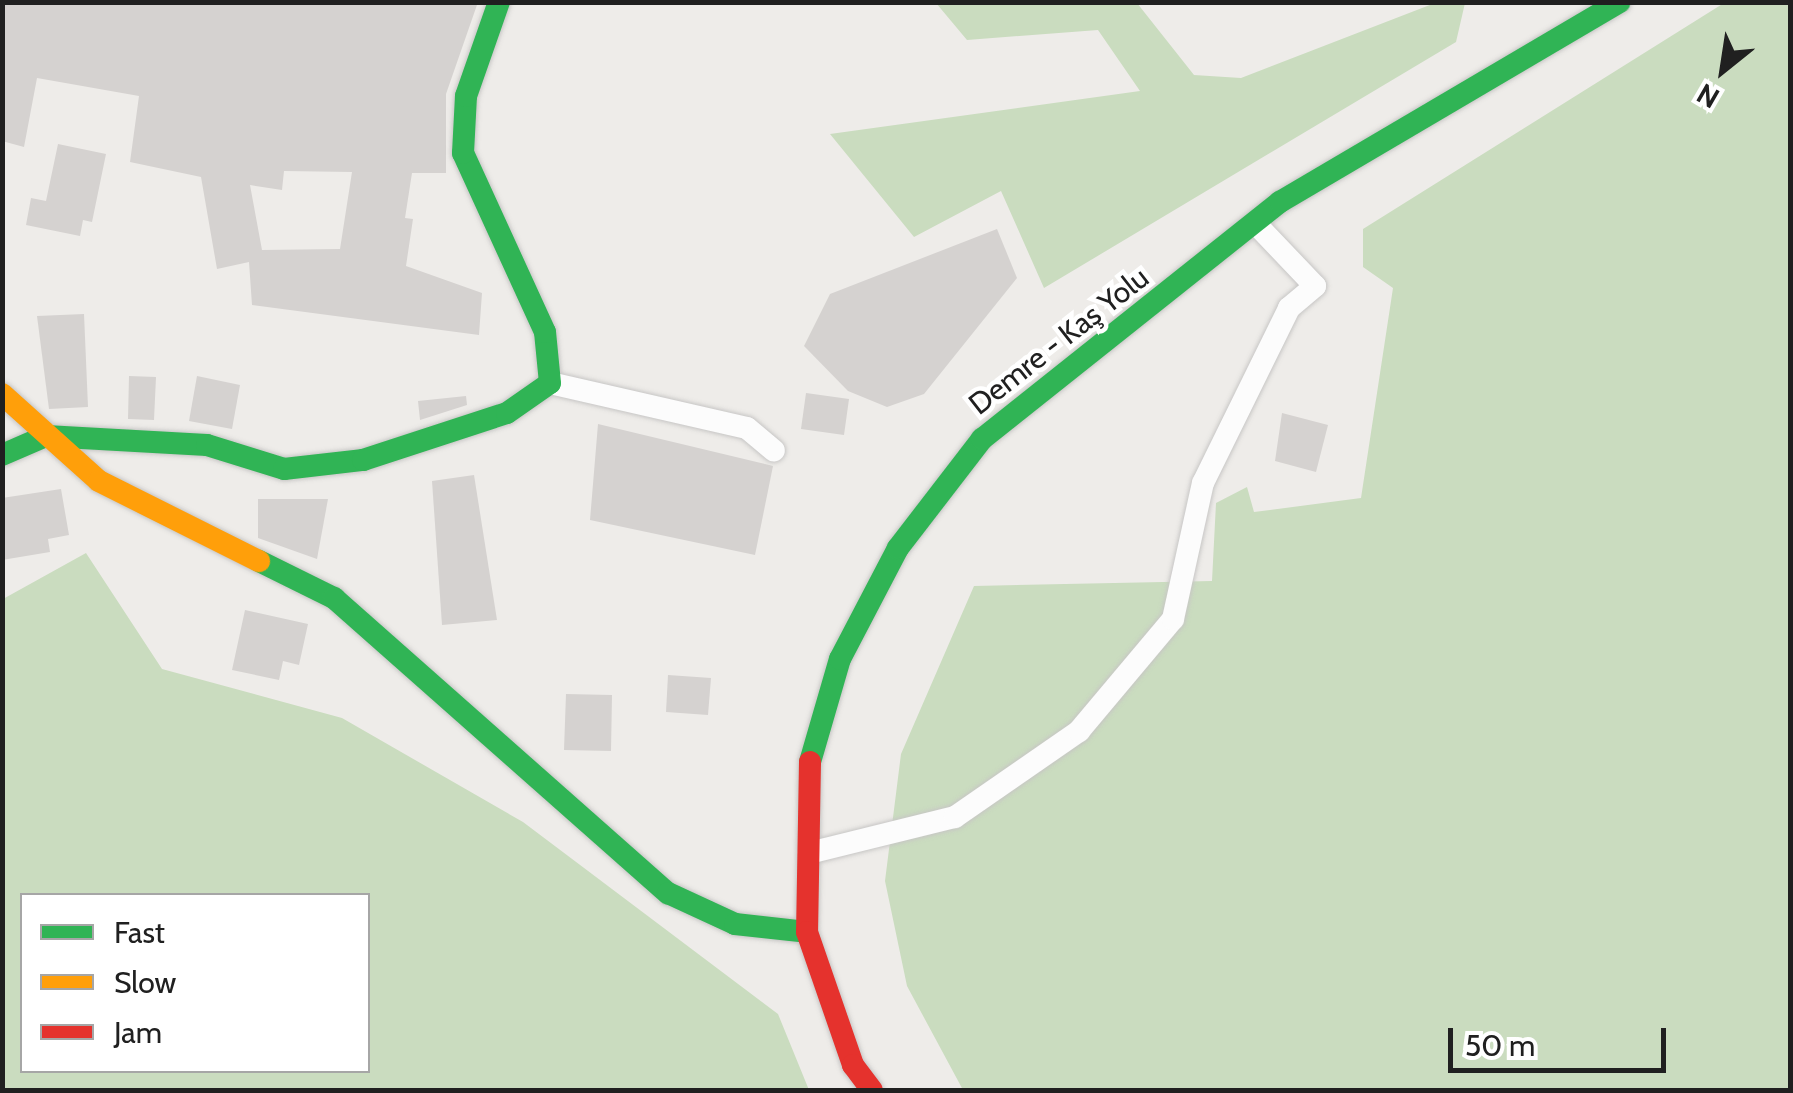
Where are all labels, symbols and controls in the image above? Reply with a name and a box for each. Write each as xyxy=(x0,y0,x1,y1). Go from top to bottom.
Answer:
north arrow xyxy=(1673,20,1773,120)
text: N xyxy=(1691,76,1725,116)
street label: Demre - Kaş Yolu xyxy=(962,260,1156,422)
legend xyxy=(20,893,370,1073)
text: Fast xyxy=(114,914,165,951)
text: Slow xyxy=(114,964,176,1001)
scale bar xyxy=(1453,1008,1670,1070)
text: Jam xyxy=(114,1014,162,1051)
text: 50 m xyxy=(1465,1027,1535,1064)

